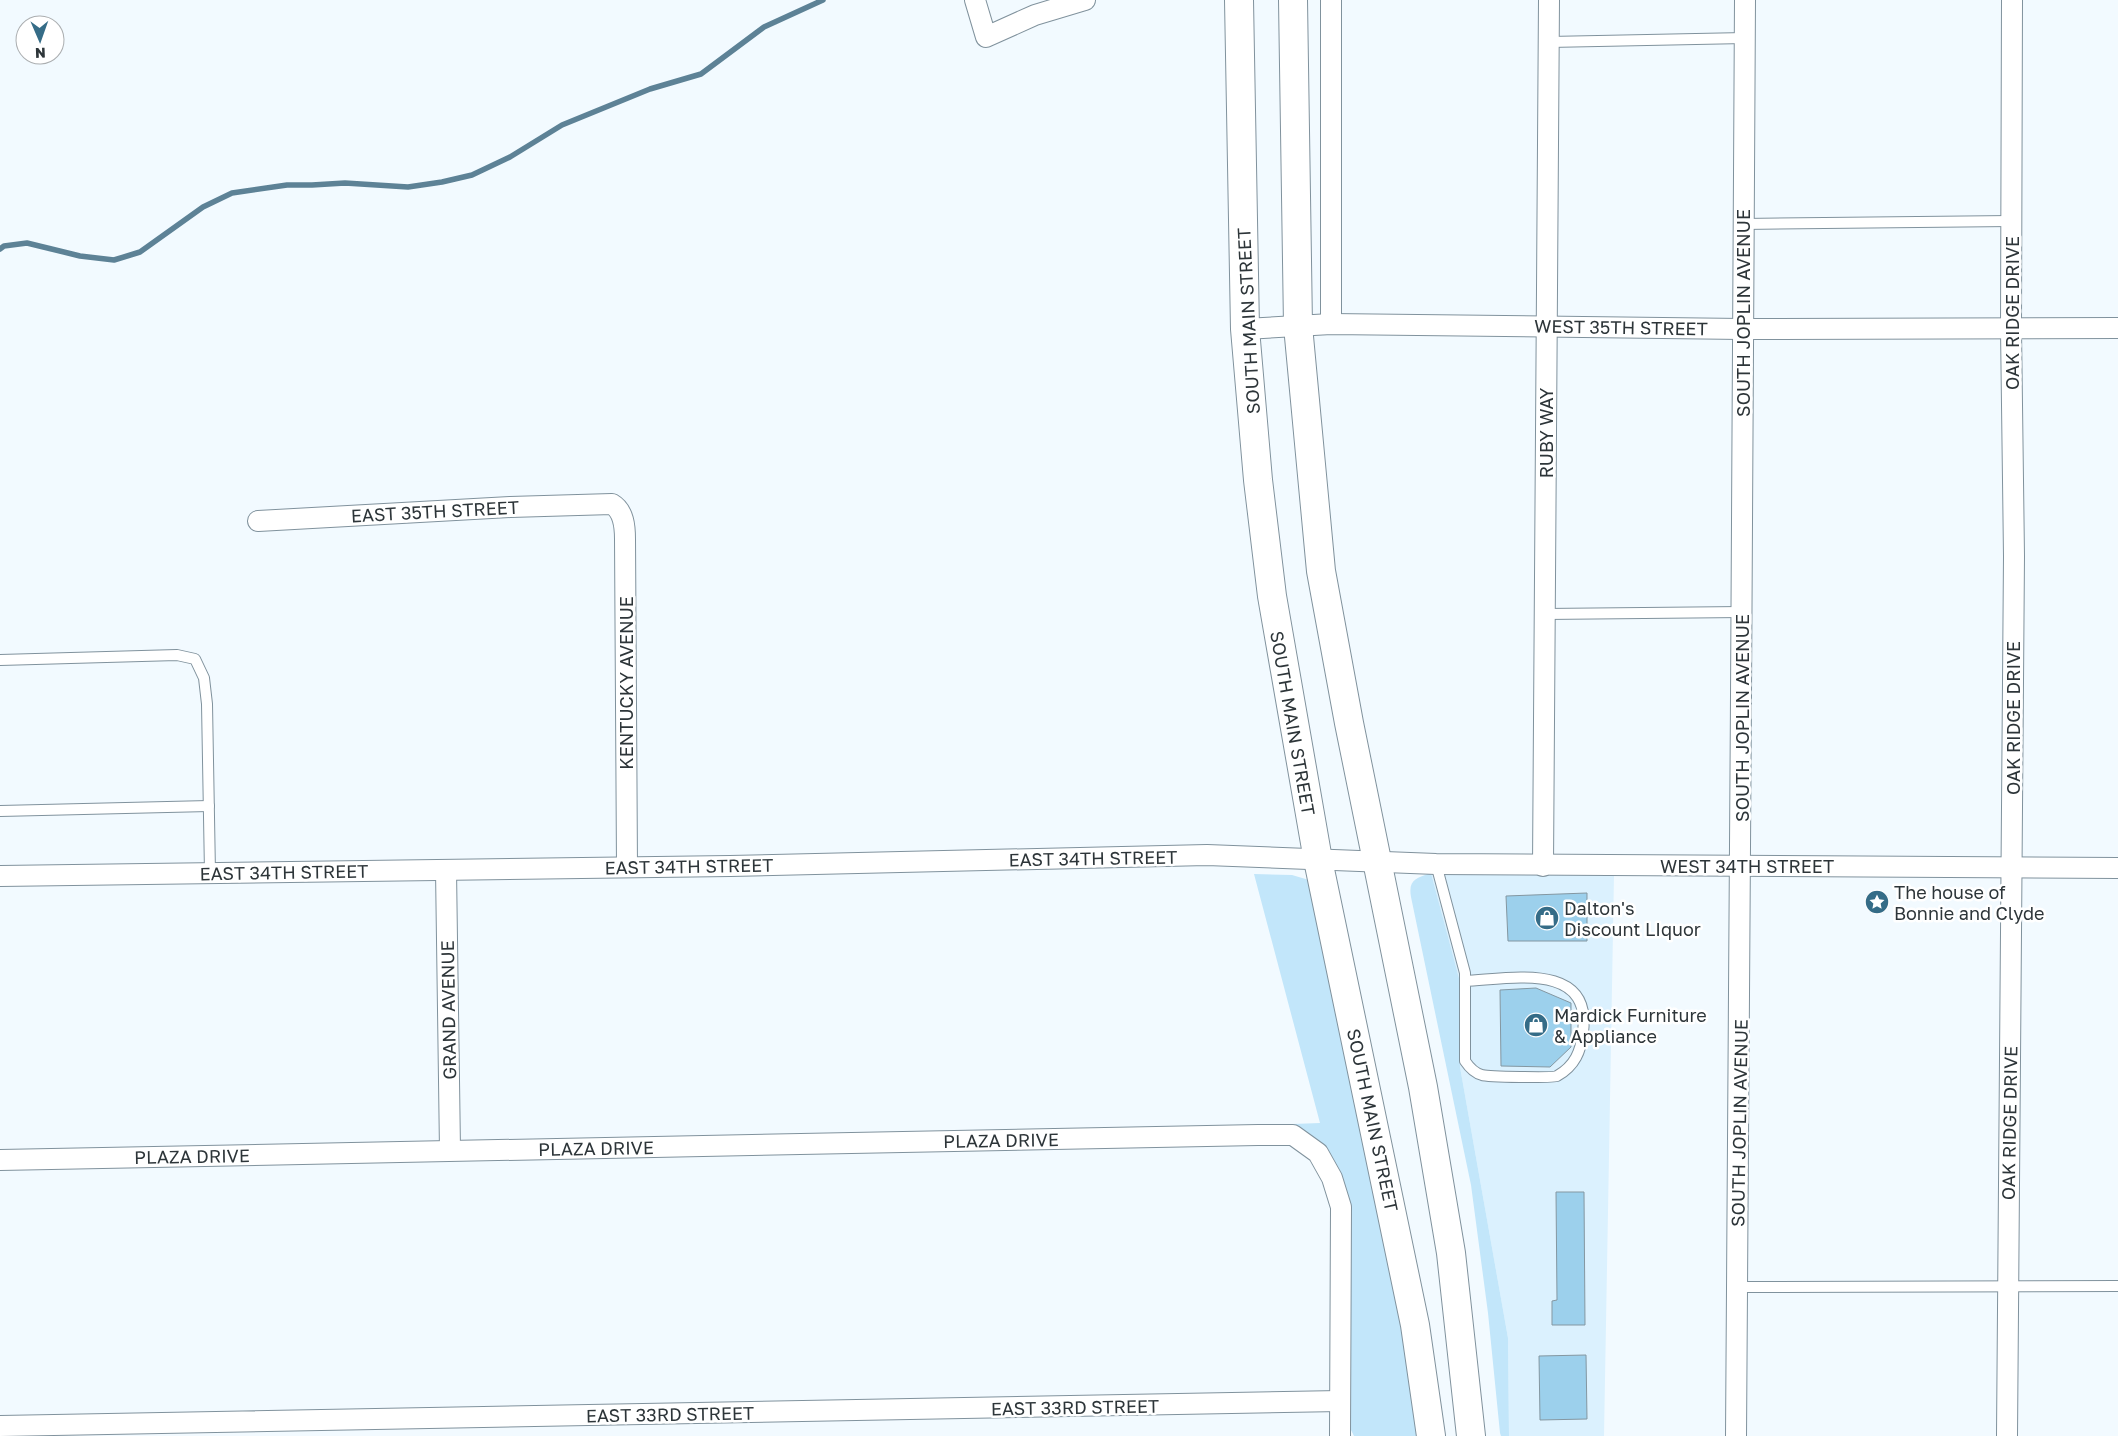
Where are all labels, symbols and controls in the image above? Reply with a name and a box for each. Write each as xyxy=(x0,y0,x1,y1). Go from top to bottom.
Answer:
north arrow xyxy=(15,15,65,65)
text: N xyxy=(35,45,46,62)
street label: SOUTH JOPLIN AVENUE xyxy=(1732,209,1754,417)
street label: SOUTH MAIN STREET xyxy=(1232,227,1264,415)
street label: OAK RIDGE DRIVE xyxy=(2001,236,2023,390)
street label: WEST 35TH STREET xyxy=(1534,314,1708,340)
street label: RUBY WAY xyxy=(1535,387,1557,478)
street label: EAST 35TH STREET xyxy=(350,496,520,526)
street label: KENTUCKY AVENUE xyxy=(615,596,637,770)
street label: SOUTH JOPLIN AVENUE xyxy=(1731,614,1753,822)
street label: SOUTH MAIN STREET xyxy=(1266,629,1320,817)
street label: OAK RIDGE DRIVE xyxy=(2002,641,2024,795)
street label: EAST 34TH STREET xyxy=(1008,846,1178,870)
street label: EAST 34TH STREET xyxy=(604,854,774,878)
street label: WEST 34TH STREET xyxy=(1660,855,1834,877)
street label: EAST 34TH STREET xyxy=(199,860,369,884)
place label: The house of Bonnie and Clyde xyxy=(1894,881,2044,924)
place icon: The house of Bonnie and Clyde xyxy=(1864,889,1890,915)
place label: Dalton's Discount LIquor xyxy=(1564,897,1701,940)
shop icon: Dalton's Discount LIquor xyxy=(1534,905,1560,931)
street label: GRAND AVENUE xyxy=(436,940,460,1080)
place label: Mardick Furniture & Appliance xyxy=(1554,1004,1707,1047)
shop icon: Mardick Furniture & Appliance xyxy=(1523,1012,1549,1038)
street label: SOUTH JOPLIN AVENUE xyxy=(1726,1019,1752,1227)
street label: SOUTH MAIN STREET xyxy=(1343,1026,1403,1214)
street label: OAK RIDGE DRIVE xyxy=(1997,1046,2021,1200)
street label: PLAZA DRIVE xyxy=(943,1128,1059,1152)
street label: PLAZA DRIVE xyxy=(538,1136,654,1160)
street label: PLAZA DRIVE xyxy=(134,1144,250,1168)
street label: EAST 33RD STREET xyxy=(991,1395,1159,1419)
street label: EAST 33RD STREET xyxy=(586,1402,754,1426)

